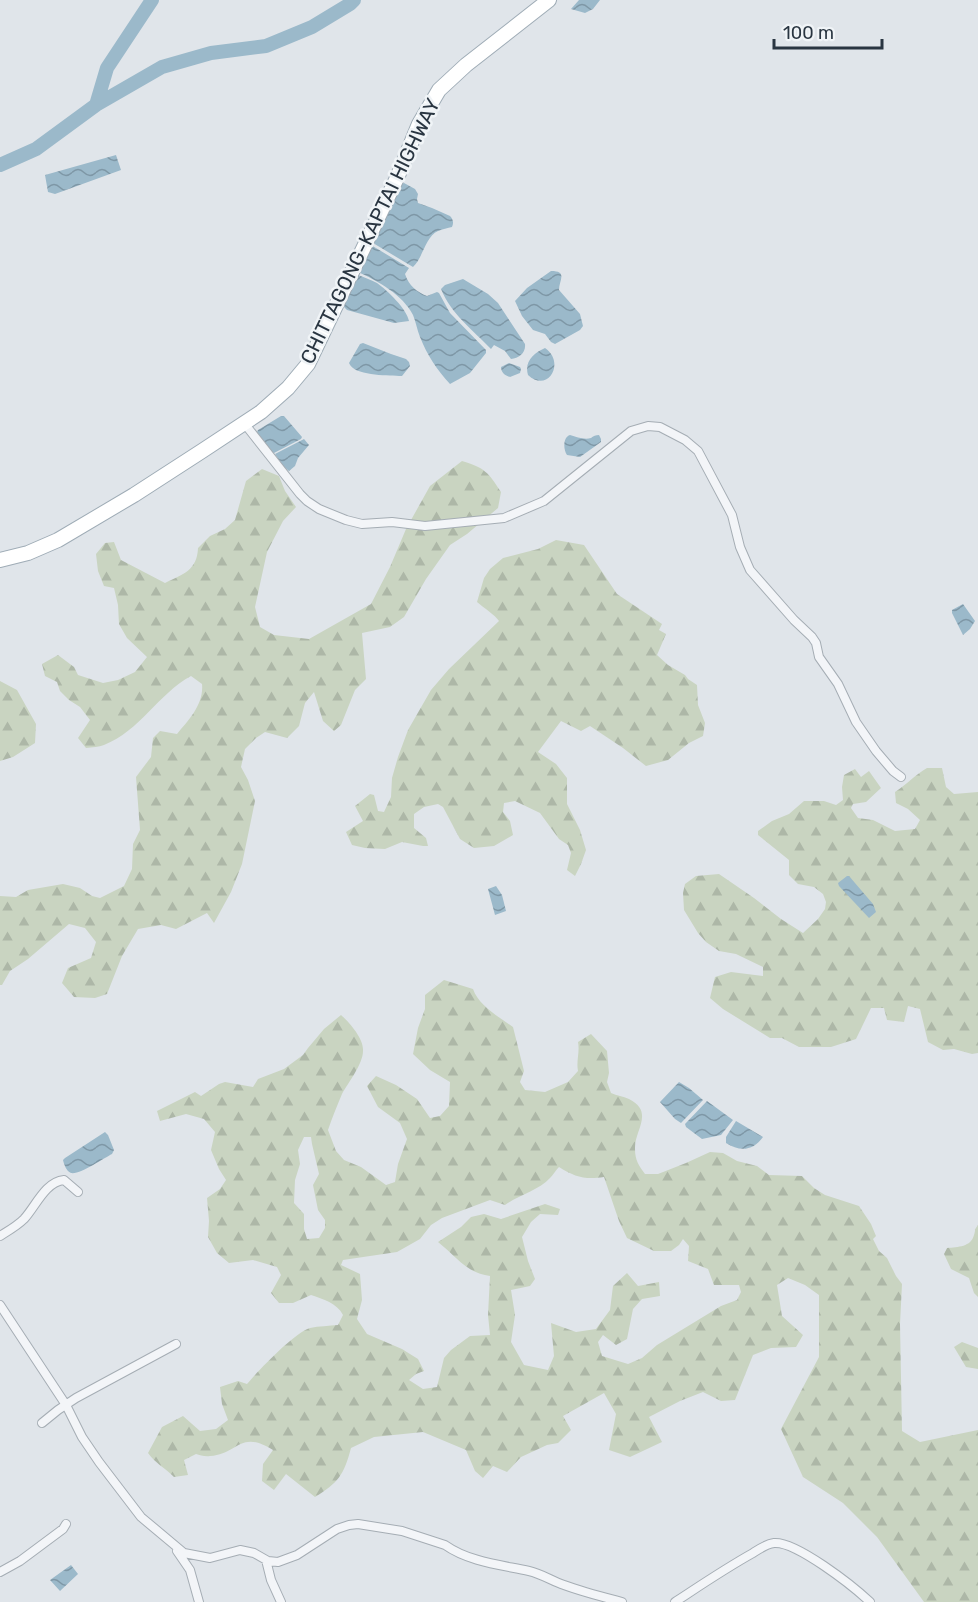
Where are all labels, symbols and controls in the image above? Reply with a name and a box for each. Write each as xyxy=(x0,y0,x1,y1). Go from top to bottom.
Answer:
scale bar xyxy=(774,12,882,50)
text: 100 m xyxy=(783,22,834,44)
street label: CHITTAGONG-KAPTAI HIGHWAY xyxy=(295,94,445,368)

